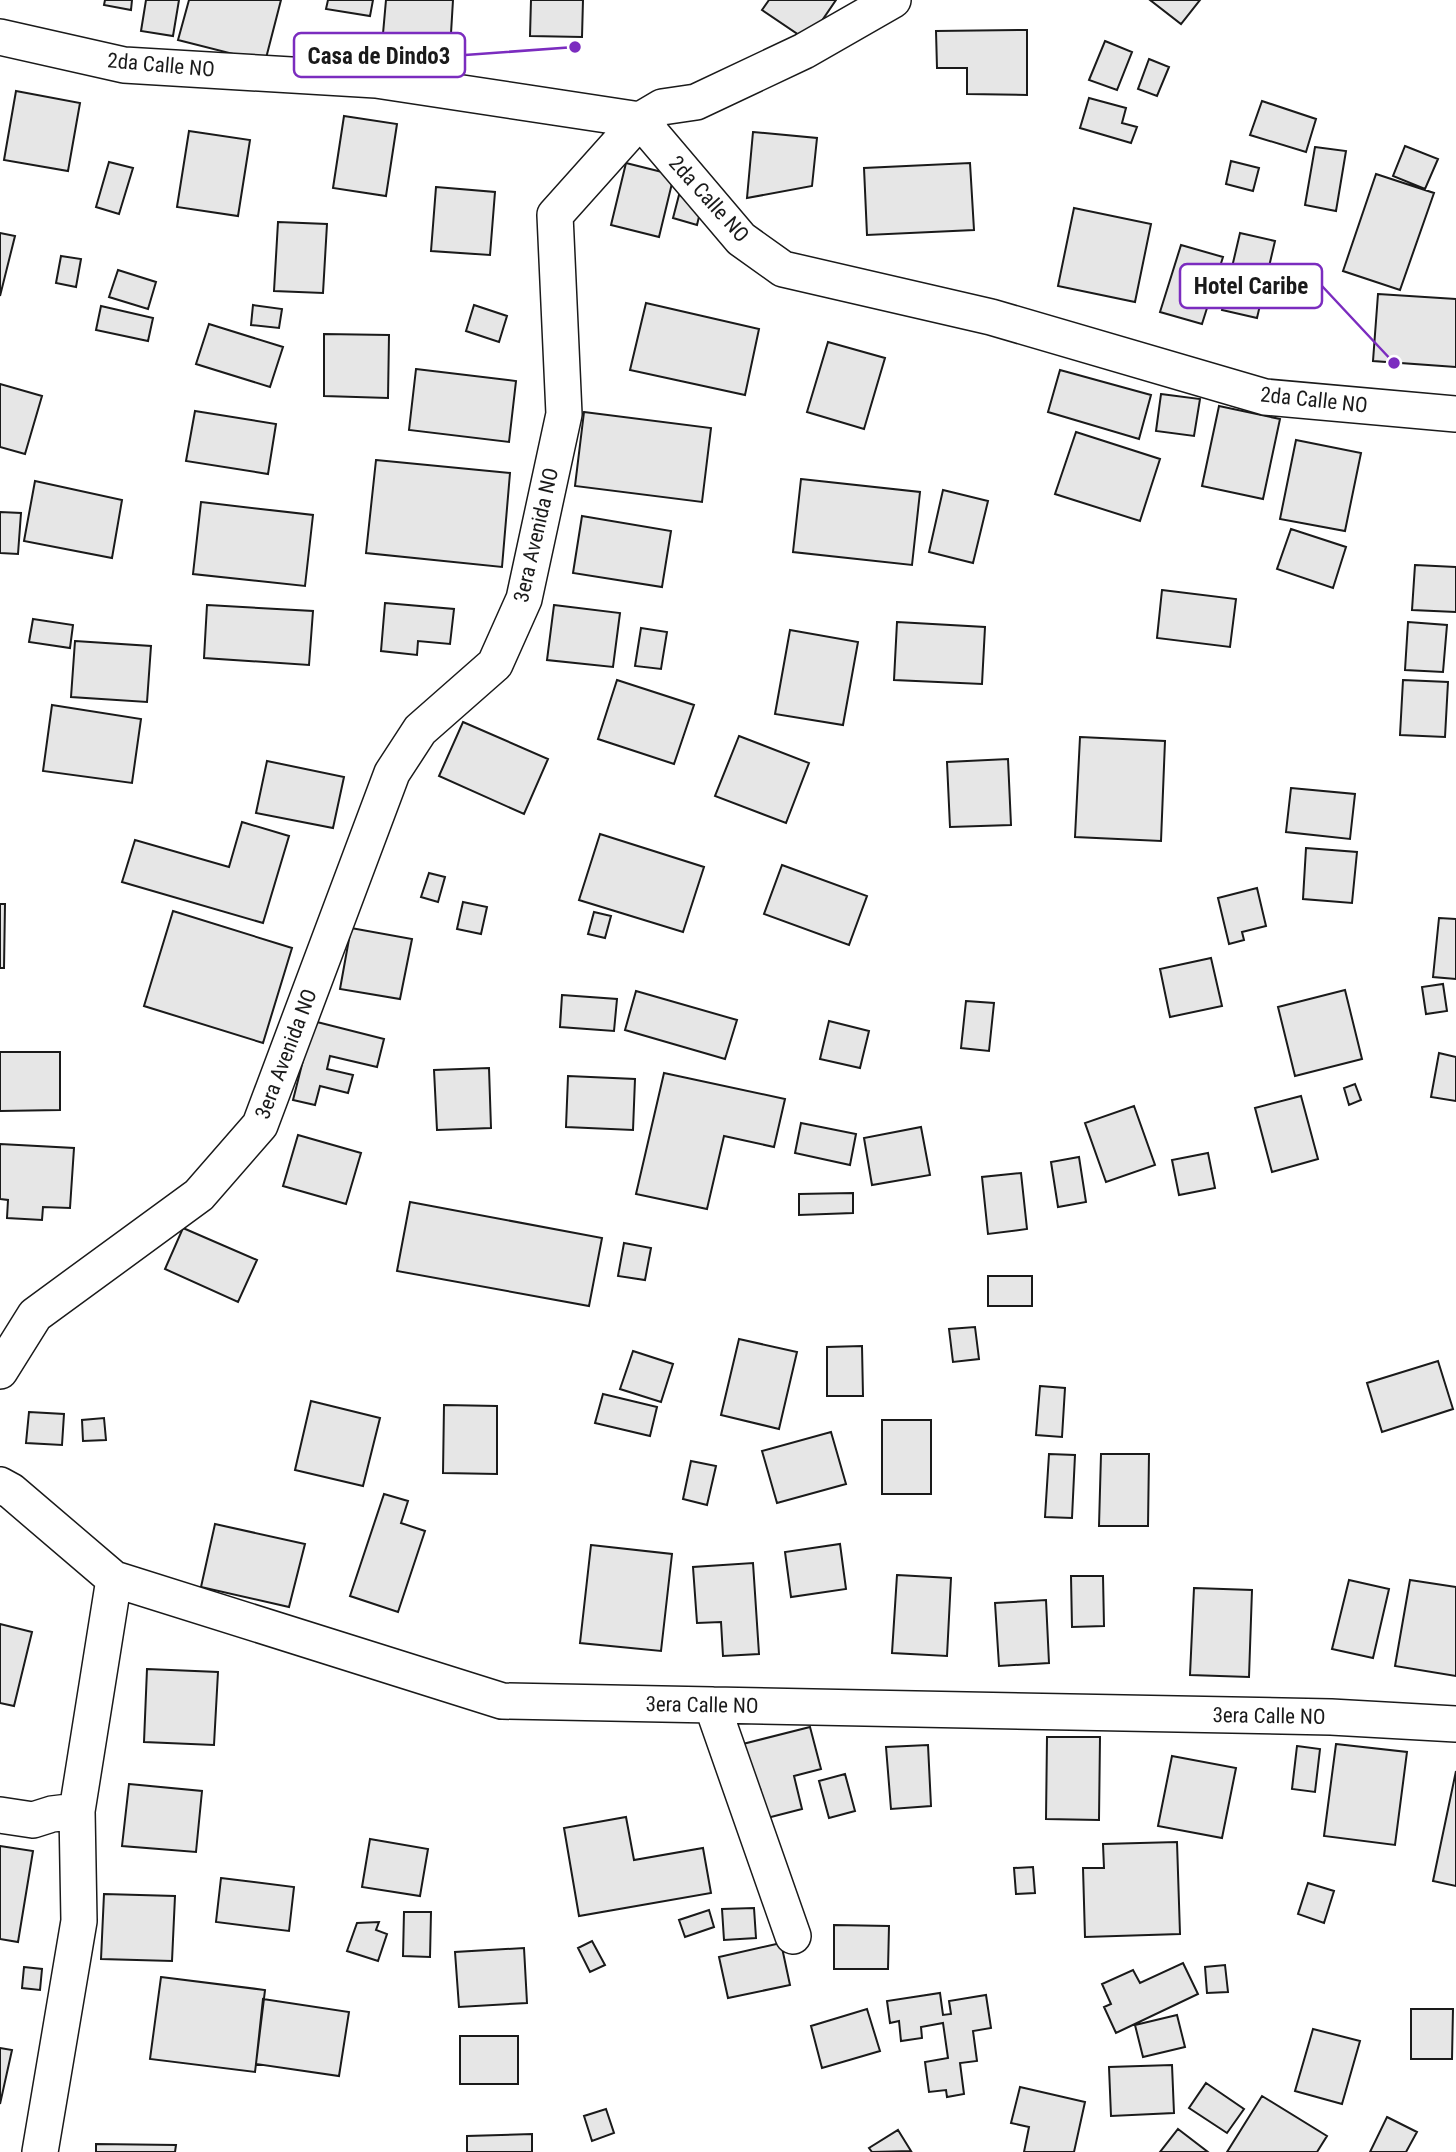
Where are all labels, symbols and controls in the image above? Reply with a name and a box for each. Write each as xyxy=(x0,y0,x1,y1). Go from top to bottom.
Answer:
callout: Casa de Dindo3 xyxy=(294,33,465,77)
text: Casa de Dindo3 xyxy=(308,43,450,70)
street label: 2da Calle NO xyxy=(106,48,216,82)
street label: 2da Calle NO xyxy=(664,151,754,247)
callout: Hotel Caribe xyxy=(1180,264,1322,308)
text: Hotel Caribe xyxy=(1194,273,1308,300)
street label: 2da Calle NO xyxy=(1259,382,1369,418)
street label: 3era Avenida NO xyxy=(509,465,563,605)
street label: 3era Avenida NO xyxy=(250,986,322,1122)
street label: 3era Calle NO xyxy=(645,1692,759,1718)
street label: 3era Calle NO xyxy=(1212,1703,1326,1729)

